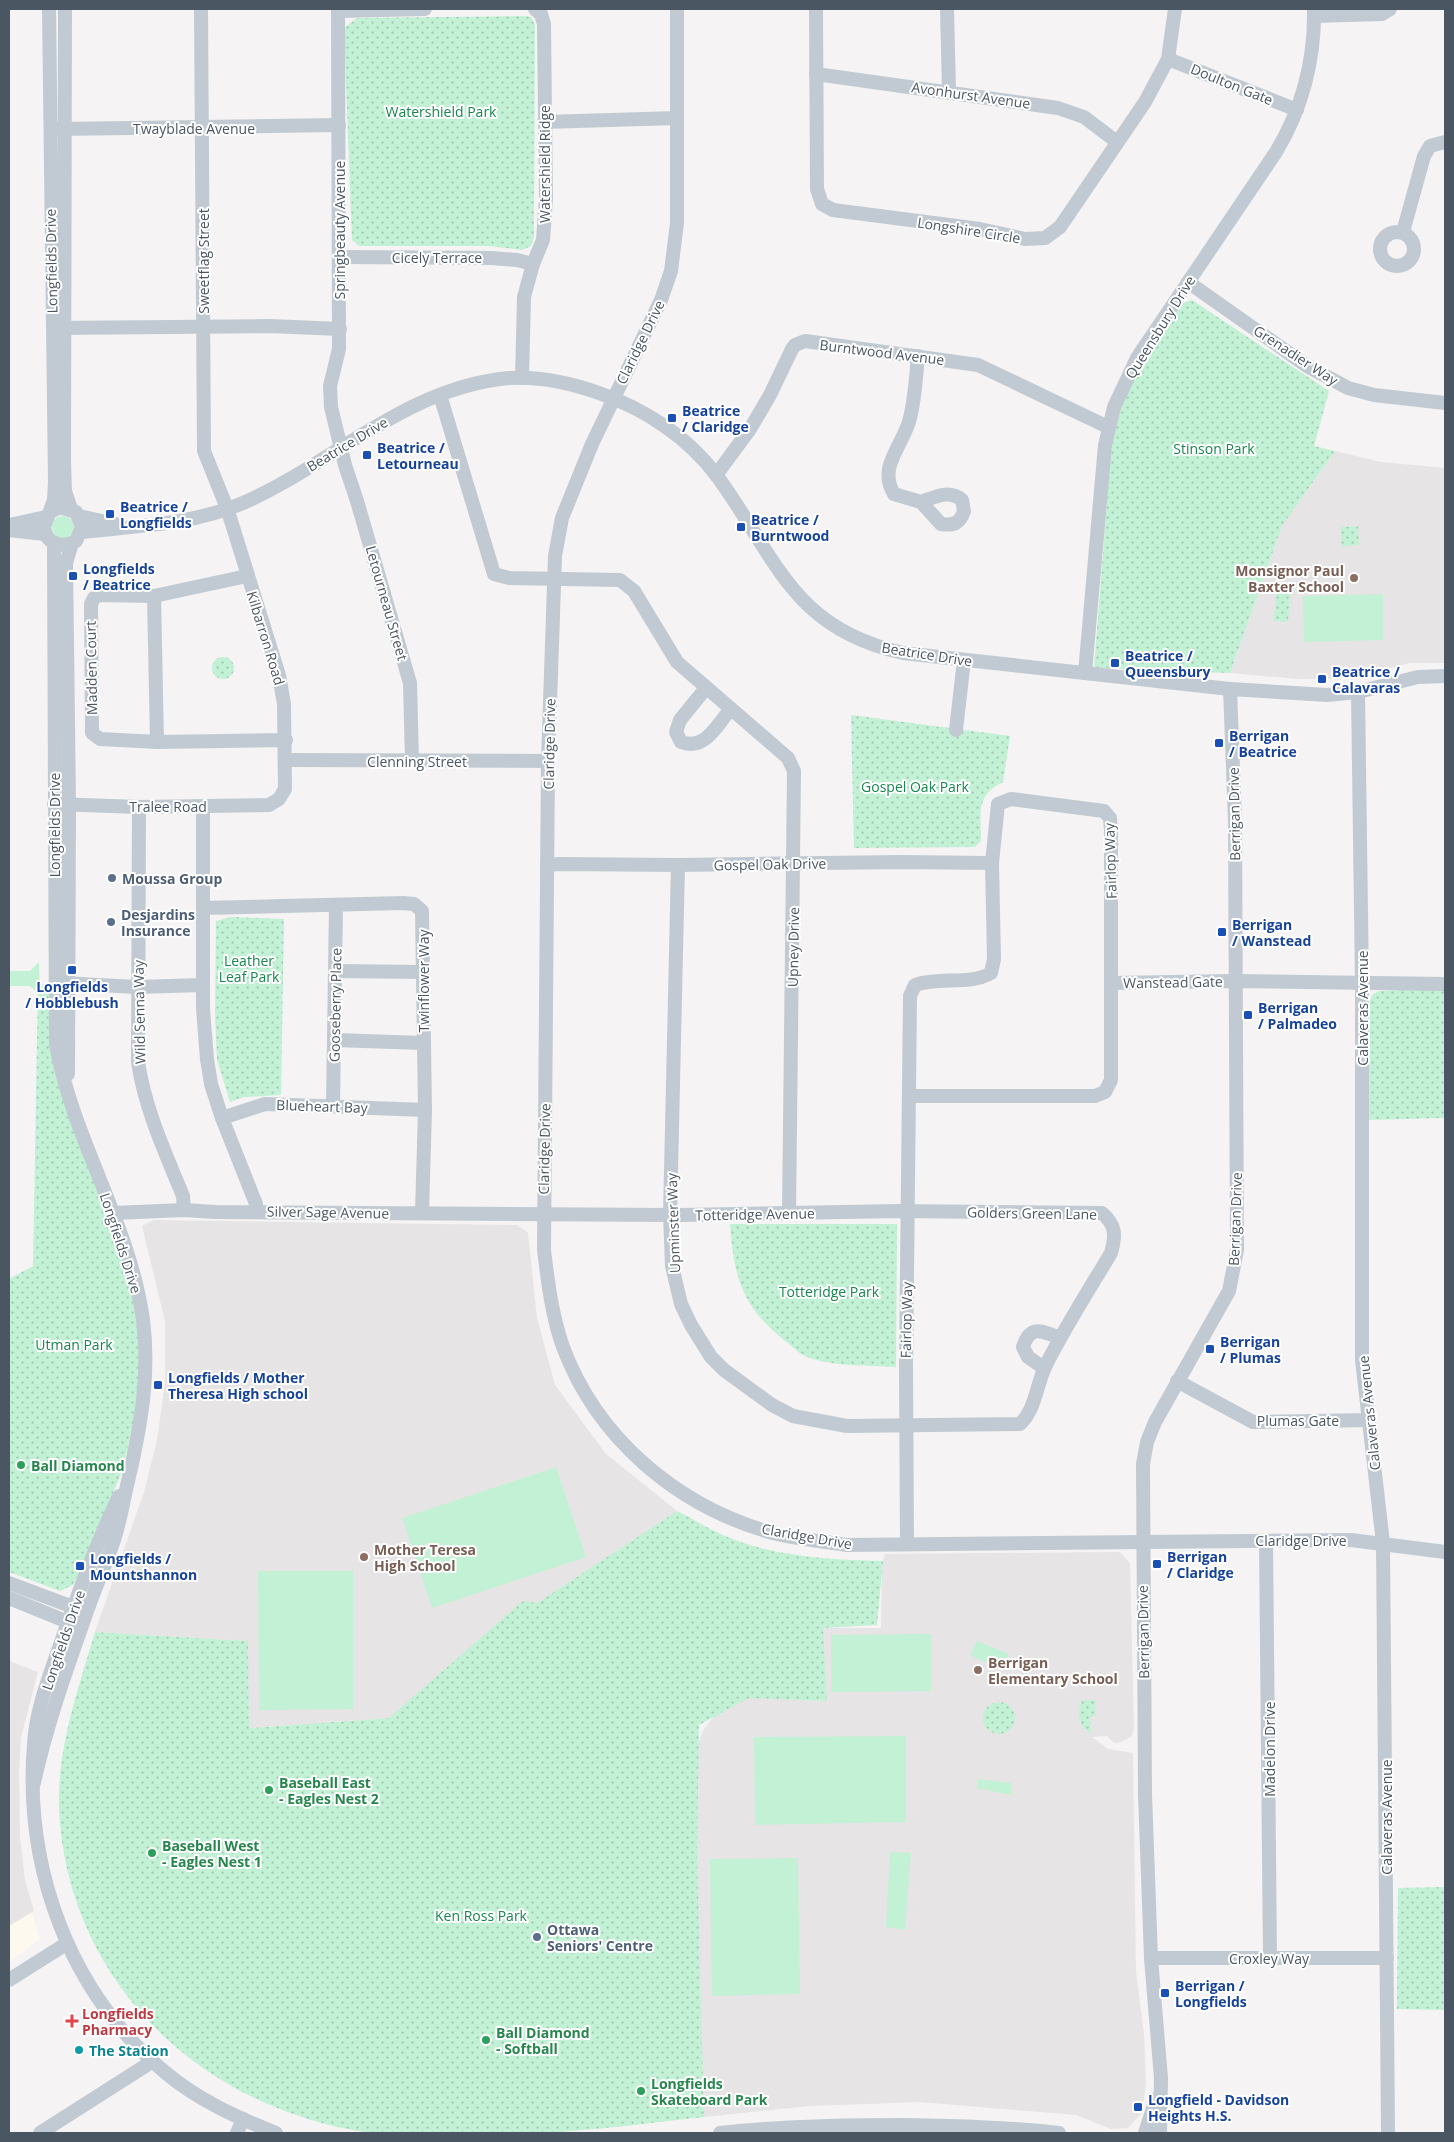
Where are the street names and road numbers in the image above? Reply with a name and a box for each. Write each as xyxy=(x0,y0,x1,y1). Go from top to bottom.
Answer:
street label: Doulton Gate xyxy=(1188,59,1276,109)
street label: Avonhurst Avenue xyxy=(910,77,1032,113)
street label: Watershield Ridge xyxy=(535,105,554,223)
street label: Twayblade Avenue xyxy=(133,119,255,138)
street label: Springbeauty Avenue xyxy=(330,160,349,299)
street label: Longfields Drive xyxy=(41,208,61,314)
street label: Sweetflag Street xyxy=(194,208,213,314)
street label: Longshire Circle xyxy=(916,212,1022,248)
street label: Cicely Terrace xyxy=(392,248,482,267)
street label: Queensbury Drive xyxy=(1121,272,1199,382)
street label: Claridge Drive xyxy=(611,297,669,387)
street label: Grenadier Way xyxy=(1250,321,1343,390)
street label: Burntwood Avenue xyxy=(819,335,946,369)
street label: Beatrice Drive xyxy=(303,412,391,476)
street label: Letourneau Street xyxy=(362,543,412,663)
street label: Kilbarron Road xyxy=(243,589,289,687)
street label: Madden Court xyxy=(81,621,101,715)
street label: Beatrice Drive xyxy=(880,637,974,671)
street label: Claridge Drive xyxy=(539,698,559,790)
street label: Clenning Street xyxy=(367,752,467,771)
street label: Berrigan Drive xyxy=(1224,767,1244,861)
street label: Longfields Drive xyxy=(45,773,64,877)
street label: Tralee Road xyxy=(129,797,207,816)
street label: Fairlop Way xyxy=(1099,822,1121,899)
street label: Gospel Oak Drive xyxy=(713,854,827,874)
street label: Upney Drive xyxy=(783,907,803,987)
street label: Twinflower Way xyxy=(414,928,433,1033)
street label: Gooseberry Place xyxy=(325,948,345,1062)
street label: Calaveras Avenue xyxy=(1353,950,1372,1066)
street label: Wild Senna Way xyxy=(129,959,149,1064)
street label: Wanstead Gate xyxy=(1123,972,1223,992)
street label: Blueheart Bay xyxy=(276,1095,369,1117)
street label: Claridge Drive xyxy=(534,1103,554,1195)
street label: Upminster Way xyxy=(662,1171,684,1274)
street label: Berrigan Drive xyxy=(1224,1172,1246,1266)
street label: Longfields Drive xyxy=(96,1190,146,1296)
street label: Silver Sage Avenue xyxy=(267,1201,389,1223)
street label: Golders Green Lane xyxy=(967,1202,1097,1224)
street label: Totteridge Avenue xyxy=(695,1203,815,1225)
street label: Fairlop Way xyxy=(896,1281,916,1358)
street label: Calaveras Avenue xyxy=(1354,1355,1384,1471)
street label: Plumas Gate xyxy=(1257,1411,1339,1430)
street label: Claridge Drive xyxy=(760,1519,854,1553)
street label: Claridge Drive xyxy=(1255,1531,1347,1550)
street label: Berrigan Drive xyxy=(1133,1585,1153,1679)
street label: Longfields Drive xyxy=(37,1587,89,1693)
street label: Madelon Drive xyxy=(1260,1701,1279,1797)
street label: Calaveras Avenue xyxy=(1377,1759,1396,1875)
street label: Croxley Way xyxy=(1229,1949,1310,1968)

